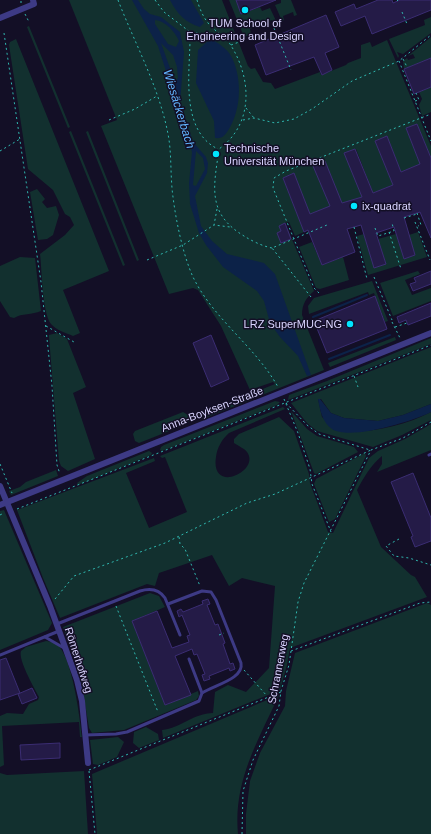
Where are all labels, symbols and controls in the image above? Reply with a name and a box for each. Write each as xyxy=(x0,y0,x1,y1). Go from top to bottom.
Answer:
marker: TUM School of Engineering and Design xyxy=(240,5,250,15)
place label: TUM School of Engineering and Design xyxy=(186,17,304,42)
water label: Wiesäckerbach xyxy=(160,68,198,151)
place label: Technische Universität München xyxy=(224,142,324,167)
marker: Technische Universität München xyxy=(211,149,221,159)
place label: ix-quadrat xyxy=(362,200,411,212)
marker: ix-quadrat xyxy=(349,201,359,211)
place label: LRZ SuperMUC-NG xyxy=(244,318,342,330)
marker: LRZ SuperMUC-NG xyxy=(345,319,355,329)
street label: Anna-Boyksen-Straße xyxy=(159,384,265,434)
street label: Römerhofweg xyxy=(63,626,95,694)
street label: Schrannerweg xyxy=(265,633,291,705)

